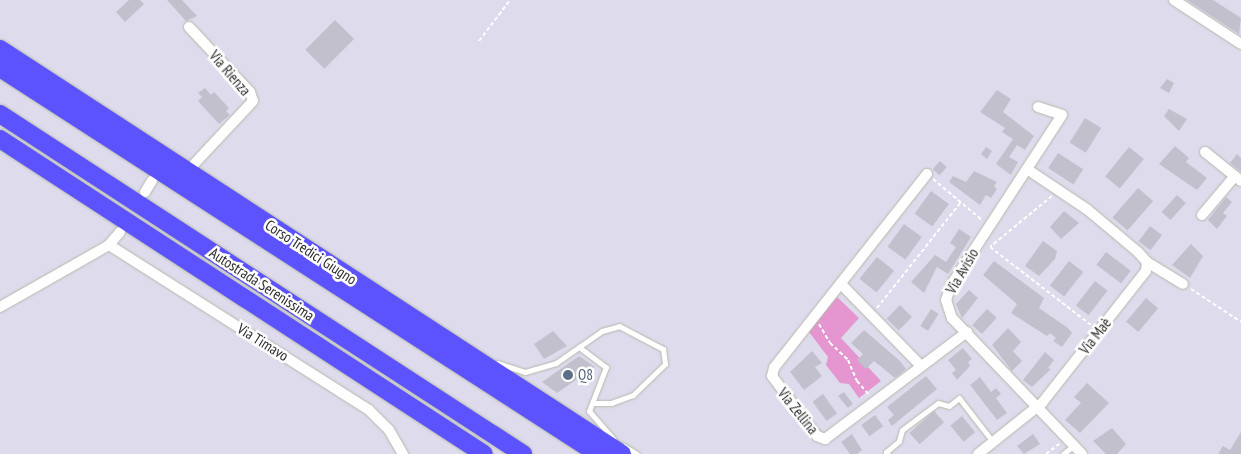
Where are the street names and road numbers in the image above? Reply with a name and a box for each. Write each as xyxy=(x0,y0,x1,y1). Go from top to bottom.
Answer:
street label: Via Rienza xyxy=(205,47,255,99)
street label: Corso Tredici Giugno xyxy=(262,216,360,288)
street label: Autostrada Serenissima xyxy=(206,244,318,324)
street label: Via Avisio xyxy=(942,245,982,297)
street label: Via Maè xyxy=(1075,314,1115,358)
street label: Via Timavo xyxy=(234,319,292,365)
street label: Via Zellina xyxy=(774,384,822,438)

